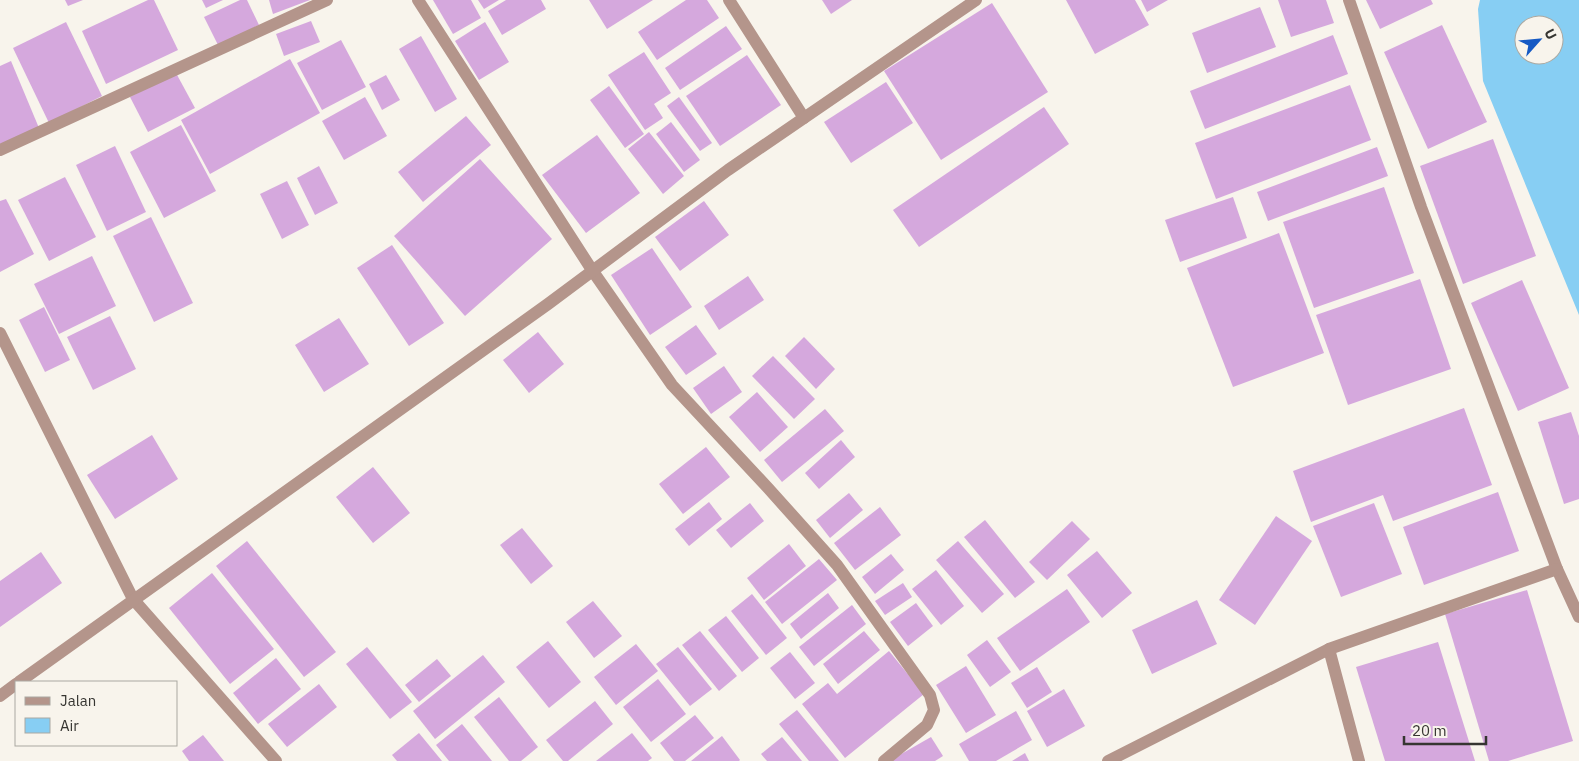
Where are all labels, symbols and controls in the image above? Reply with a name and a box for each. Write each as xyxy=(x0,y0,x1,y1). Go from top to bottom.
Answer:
north arrow xyxy=(1514,15,1564,65)
text: U xyxy=(1540,26,1561,43)
legend xyxy=(15,681,178,746)
text: Jalan xyxy=(60,691,96,710)
scale bar xyxy=(1404,714,1486,746)
text: Air xyxy=(60,716,79,735)
text: 20 m xyxy=(1412,721,1447,740)

